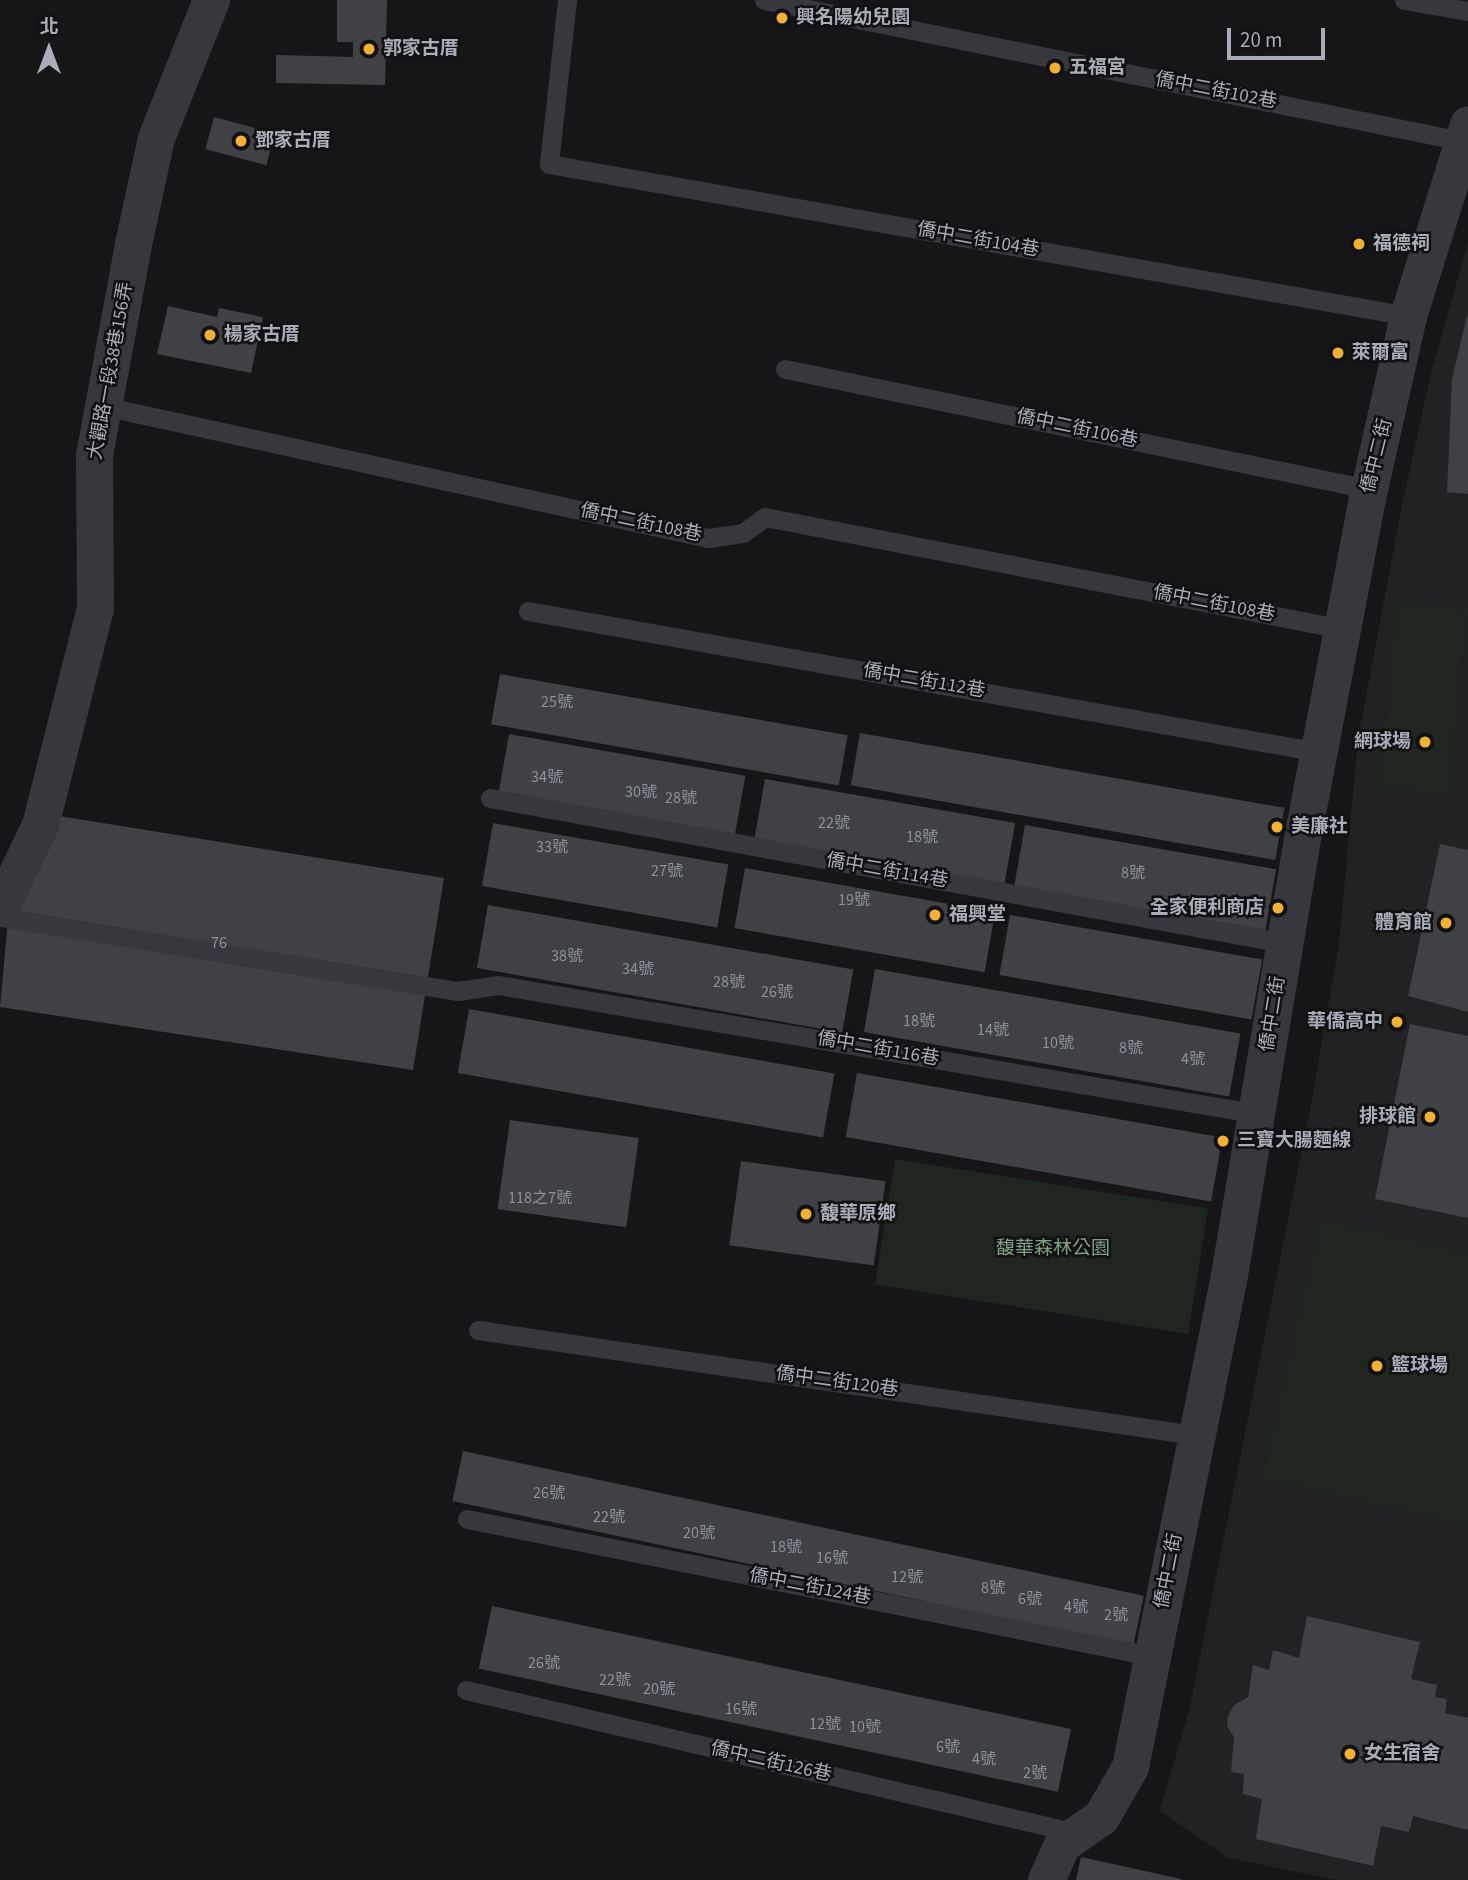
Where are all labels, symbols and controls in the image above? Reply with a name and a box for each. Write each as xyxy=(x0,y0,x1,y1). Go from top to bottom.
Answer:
place label: 興名陽幼兒園 xyxy=(796,7,910,29)
marker: 興名陽幼兒園 xyxy=(774,10,790,26)
north arrow xyxy=(14,14,84,84)
text: 北 xyxy=(39,14,59,41)
scale bar xyxy=(1230,14,1328,58)
text: 20 m xyxy=(1240,25,1282,55)
place label: 郭家古厝 xyxy=(383,38,459,60)
marker: 郭家古厝 xyxy=(361,41,377,57)
place label: 五福宮 xyxy=(1069,57,1126,79)
marker: 五福宮 xyxy=(1047,60,1063,76)
street label: 僑中二街102巷 xyxy=(1153,68,1279,114)
place label: 鄧家古厝 xyxy=(255,130,331,152)
marker: 鄧家古厝 xyxy=(233,133,249,149)
street label: 僑中二街104巷 xyxy=(915,218,1041,262)
place label: 福德祠 xyxy=(1373,233,1430,255)
marker: 福德祠 xyxy=(1351,236,1367,252)
street label: 大觀路一段38巷156弄 xyxy=(84,280,138,462)
place label: 楊家古厝 xyxy=(224,324,300,346)
marker: 楊家古厝 xyxy=(202,327,218,343)
place label: 萊爾富 xyxy=(1352,342,1409,364)
marker: 萊爾富 xyxy=(1330,345,1346,361)
street label: 僑中二街106巷 xyxy=(1014,405,1140,453)
street label: 僑中二街 xyxy=(1357,416,1397,496)
street label: 僑中二街108巷 xyxy=(578,499,704,547)
street label: 僑中二街108巷 xyxy=(1151,581,1277,627)
street label: 僑中二街112巷 xyxy=(861,659,987,703)
house number: 25號 xyxy=(541,692,573,712)
place label: 網球場 xyxy=(1354,731,1411,753)
marker: 網球場 xyxy=(1417,734,1433,750)
house number: 34號 xyxy=(531,767,563,787)
house number: 30號 xyxy=(625,782,657,802)
house number: 28號 xyxy=(665,788,697,808)
house number: 22號 xyxy=(818,813,850,833)
place label: 美廉社 xyxy=(1291,816,1348,838)
marker: 美廉社 xyxy=(1269,819,1285,835)
house number: 18號 xyxy=(906,827,938,847)
house number: 33號 xyxy=(536,837,568,857)
street label: 僑中二街114巷 xyxy=(824,849,950,893)
house number: 27號 xyxy=(651,861,683,881)
house number: 8號 xyxy=(1121,863,1145,883)
house number: 19號 xyxy=(838,890,870,910)
place label: 全家便利商店 xyxy=(1150,897,1264,919)
marker: 全家便利商店 xyxy=(1270,900,1286,916)
place label: 福興堂 xyxy=(949,904,1006,926)
marker: 福興堂 xyxy=(927,907,943,923)
place label: 體育館 xyxy=(1375,912,1432,934)
marker: 體育館 xyxy=(1438,915,1454,931)
house number: 76 xyxy=(211,933,227,953)
house number: 38號 xyxy=(551,946,583,966)
house number: 34號 xyxy=(622,959,654,979)
house number: 28號 xyxy=(713,972,745,992)
street label: 僑中二街 xyxy=(1256,975,1290,1053)
house number: 26號 xyxy=(761,982,793,1002)
house number: 18號 xyxy=(903,1011,935,1031)
place label: 華僑高中 xyxy=(1307,1011,1383,1033)
marker: 華僑高中 xyxy=(1389,1014,1405,1030)
house number: 14號 xyxy=(977,1020,1009,1040)
street label: 僑中二街116巷 xyxy=(815,1027,941,1071)
house number: 10號 xyxy=(1042,1033,1074,1053)
house number: 8號 xyxy=(1119,1038,1143,1058)
house number: 4號 xyxy=(1181,1049,1205,1069)
place label: 排球館 xyxy=(1359,1106,1416,1128)
marker: 排球館 xyxy=(1422,1109,1438,1125)
place label: 三寶大腸麵線 xyxy=(1237,1130,1351,1152)
marker: 三寶大腸麵線 xyxy=(1215,1133,1231,1149)
house number: 118之7號 xyxy=(508,1188,572,1208)
place label: 馥華原鄉 xyxy=(820,1203,896,1225)
marker: 馥華原鄉 xyxy=(798,1206,814,1222)
park label: 馥華森林公園 xyxy=(996,1238,1110,1260)
place label: 籃球場 xyxy=(1391,1355,1448,1377)
marker: 籃球場 xyxy=(1369,1358,1385,1374)
street label: 僑中二街120巷 xyxy=(774,1362,900,1402)
house number: 26號 xyxy=(533,1483,565,1503)
house number: 22號 xyxy=(593,1507,625,1527)
house number: 20號 xyxy=(683,1523,715,1543)
street label: 僑中二街 xyxy=(1151,1532,1187,1610)
house number: 18號 xyxy=(770,1537,802,1557)
house number: 16號 xyxy=(816,1548,848,1568)
street label: 僑中二街124巷 xyxy=(747,1564,873,1610)
house number: 12號 xyxy=(891,1567,923,1587)
house number: 8號 xyxy=(981,1578,1005,1598)
house number: 6號 xyxy=(1018,1589,1042,1609)
house number: 4號 xyxy=(1064,1597,1088,1617)
house number: 2號 xyxy=(1104,1605,1128,1625)
house number: 26號 xyxy=(528,1653,560,1673)
house number: 22號 xyxy=(599,1670,631,1690)
house number: 20號 xyxy=(643,1679,675,1699)
house number: 16號 xyxy=(725,1699,757,1719)
house number: 12號 xyxy=(809,1714,841,1734)
house number: 10號 xyxy=(849,1717,881,1737)
street label: 僑中二街126巷 xyxy=(708,1737,834,1787)
house number: 6號 xyxy=(936,1737,960,1757)
place label: 女生宿舍 xyxy=(1364,1743,1440,1765)
marker: 女生宿舍 xyxy=(1342,1746,1358,1762)
house number: 4號 xyxy=(972,1749,996,1769)
house number: 2號 xyxy=(1023,1763,1047,1783)

